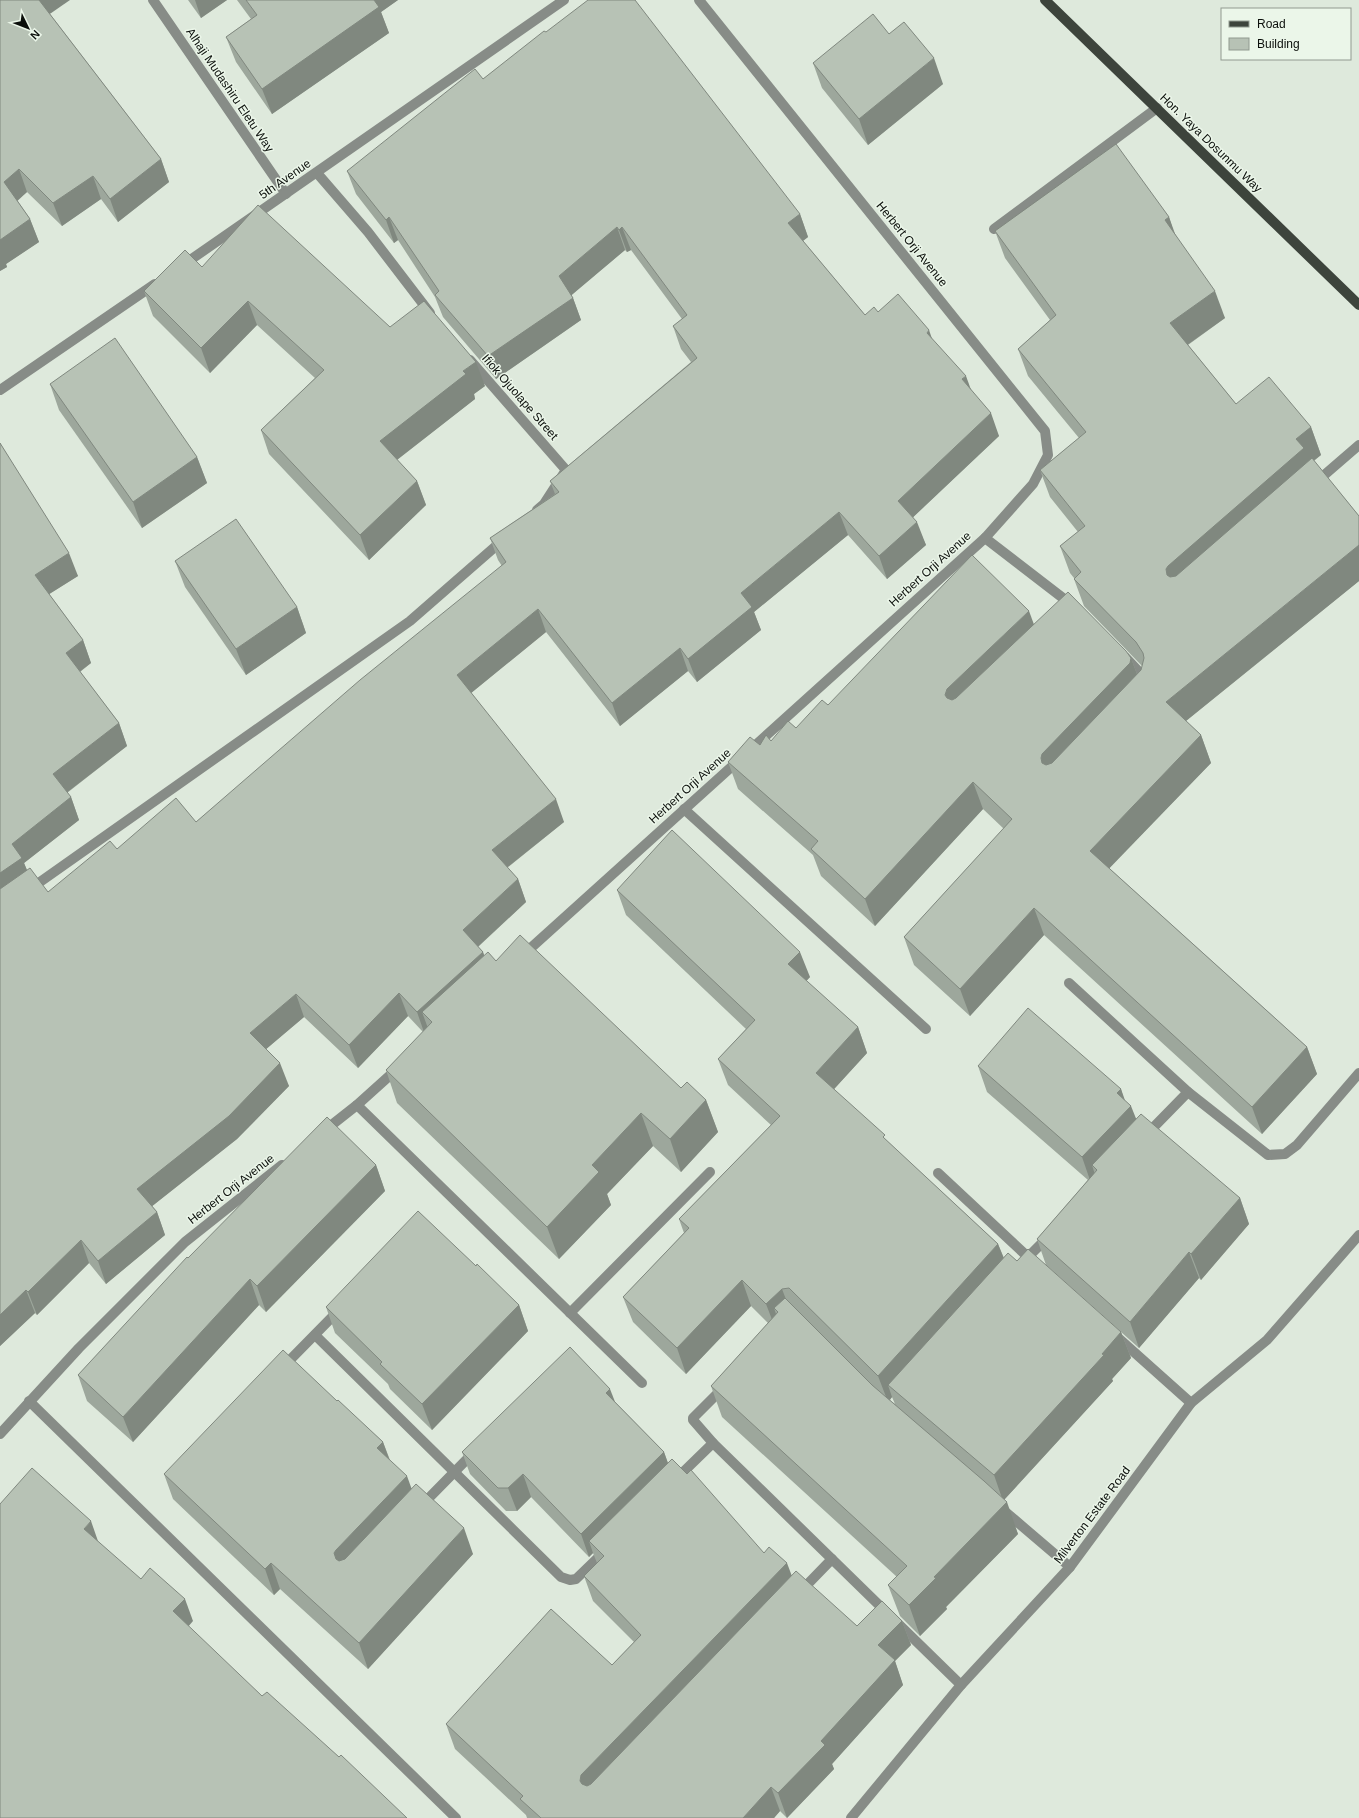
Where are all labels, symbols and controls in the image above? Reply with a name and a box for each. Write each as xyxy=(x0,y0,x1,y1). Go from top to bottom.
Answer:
north arrow xyxy=(8,8,48,48)
legend xyxy=(1221,8,1351,60)
text: Road xyxy=(1257,17,1286,31)
street label: Alhaji Mudashiru Eletu Way xyxy=(183,25,277,155)
text: N xyxy=(28,28,42,42)
text: Building xyxy=(1257,37,1300,51)
street label: Hon. Yaya Dosunmu Way xyxy=(1157,91,1265,195)
street label: 5th Avenue xyxy=(256,156,314,202)
street label: Herbert Orji Avenue xyxy=(873,199,951,290)
street label: Ifiok Ojuolape Street xyxy=(479,351,561,443)
street label: Herbert Orji Avenue xyxy=(886,528,974,609)
street label: Herbert Orji Avenue xyxy=(646,745,734,826)
street label: Herbert Orji Avenue xyxy=(185,1151,277,1227)
street label: Milverton Estate Road xyxy=(1051,1464,1133,1566)

